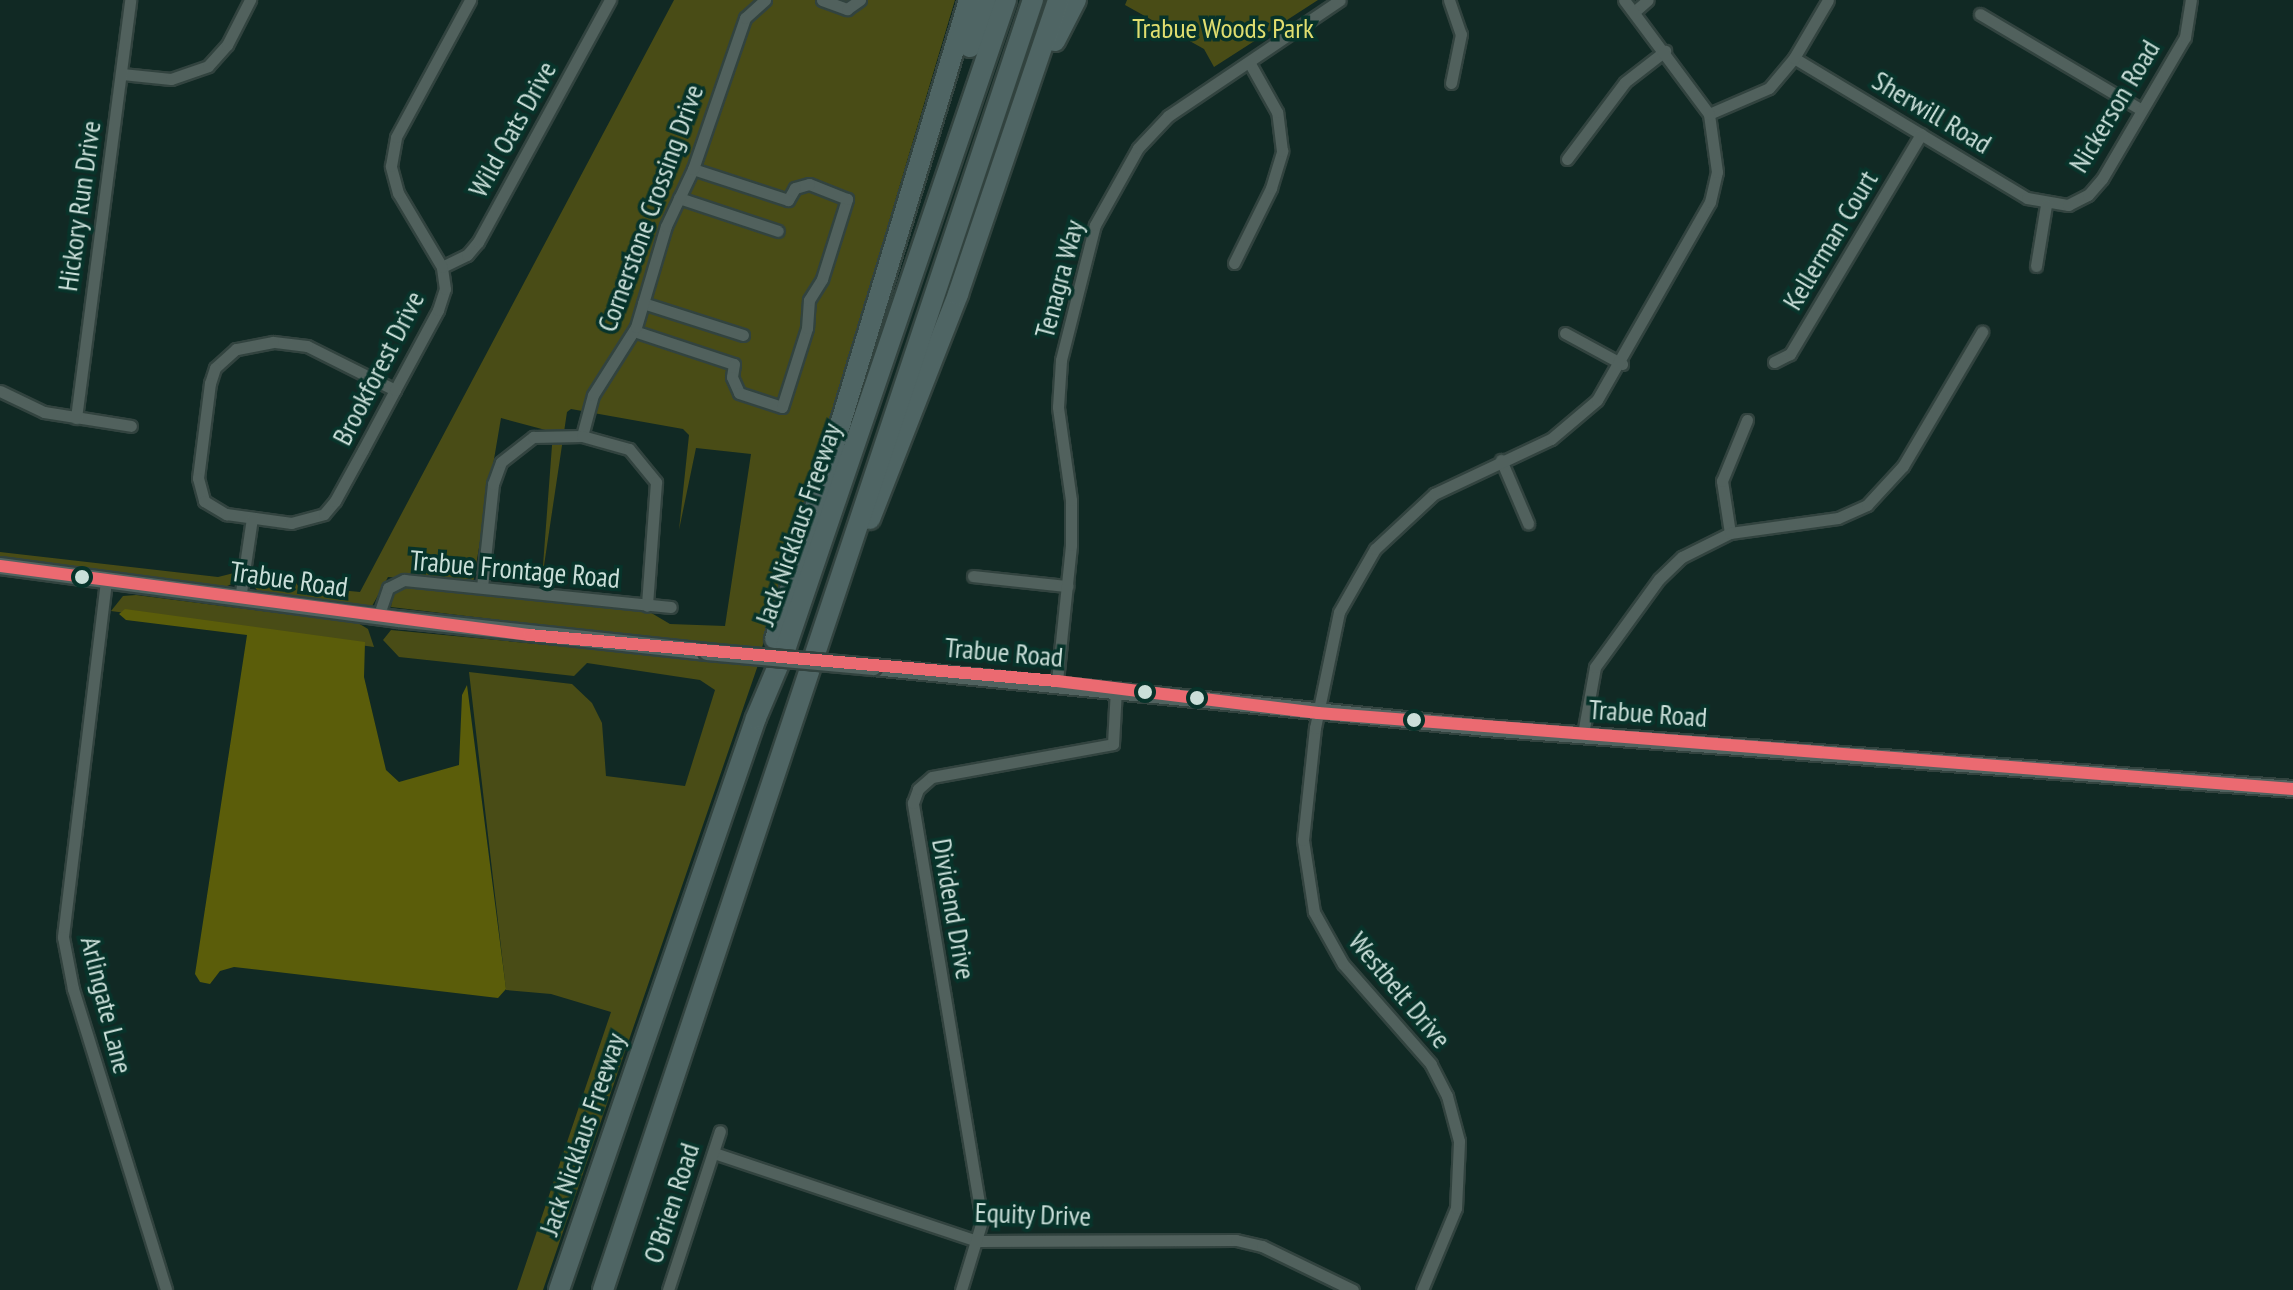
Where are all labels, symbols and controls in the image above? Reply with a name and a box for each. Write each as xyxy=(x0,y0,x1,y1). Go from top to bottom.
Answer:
park label: Trabue Woods Park xyxy=(1132,11,1314,45)
street label: Nickerson Road xyxy=(2061,34,2167,178)
street label: Wild Oats Drive xyxy=(461,55,563,203)
street label: Sherwill Road xyxy=(1866,63,1998,161)
street label: Cornerstone Crossing Drive xyxy=(590,80,710,336)
street label: Hickory Run Drive xyxy=(50,118,108,294)
street label: Kellerman Court xyxy=(1775,164,1885,316)
street label: Tenagra Way xyxy=(1027,216,1091,342)
street label: Brookforest Drive xyxy=(325,285,431,451)
street label: Jack Nicklaus Freeway xyxy=(748,418,848,630)
street label: Trabue Frontage Road xyxy=(409,543,621,595)
street label: Trabue Road xyxy=(228,554,350,604)
unlabelled marker xyxy=(74,569,90,585)
street label: Trabue Road xyxy=(943,630,1065,674)
unlabelled marker xyxy=(1137,684,1153,700)
unlabelled marker xyxy=(1189,690,1205,706)
street label: Trabue Road xyxy=(1588,692,1708,734)
unlabelled marker xyxy=(1406,712,1422,728)
street label: Dividend Drive xyxy=(925,836,983,982)
street label: Westbelt Drive xyxy=(1342,925,1458,1055)
street label: Arlingate Lane xyxy=(74,933,140,1077)
street label: Jack Nicklaus Freeway xyxy=(532,1028,632,1240)
street label: O'Brien Road xyxy=(636,1139,706,1267)
street label: Equity Drive xyxy=(974,1195,1092,1233)

